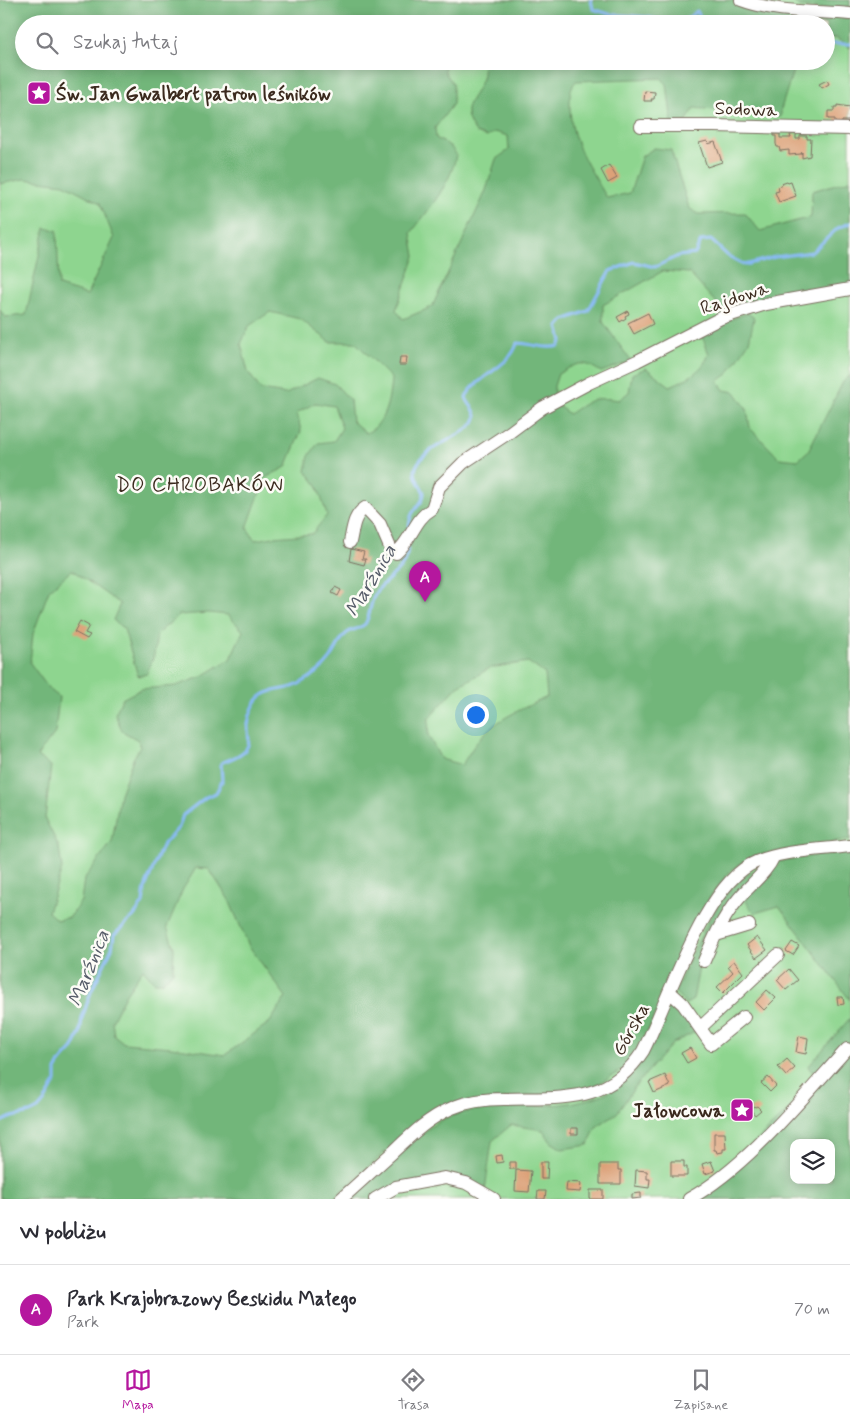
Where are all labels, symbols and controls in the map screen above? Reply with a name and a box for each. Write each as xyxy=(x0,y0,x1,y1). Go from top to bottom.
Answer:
search box xyxy=(15,15,835,70)
icon: search xyxy=(33,29,61,57)
text: Szukaj tutaj xyxy=(73,30,178,55)
place icon: Św. Jan Gwalbert patron leśników xyxy=(26,80,52,106)
place label: Św. Jan Gwalbert patron leśników xyxy=(56,81,331,107)
street label: Sodowa xyxy=(714,96,778,123)
street label: Rajdowa xyxy=(697,275,773,322)
district label: DO CHROBAKÓW xyxy=(116,472,284,499)
water label: Marźnica xyxy=(339,540,403,622)
pin: A xyxy=(409,561,441,602)
your location xyxy=(463,702,489,728)
water label: Marźnica xyxy=(62,926,117,1011)
street label: Górska xyxy=(607,999,656,1060)
place icon: Jałowcowa xyxy=(729,1097,755,1123)
place label: Jałowcowa xyxy=(633,1099,725,1124)
map controls xyxy=(790,1139,835,1184)
button: layers xyxy=(790,1139,835,1184)
text: W pobliżu xyxy=(20,1218,106,1246)
text: Park Krajobrazowy Beskidu Małego xyxy=(67,1287,357,1312)
text: A xyxy=(31,1299,41,1320)
text: 70 m xyxy=(794,1299,830,1320)
text: Park xyxy=(67,1312,99,1333)
tab: Mapa xyxy=(122,1366,154,1414)
tab: Trasa xyxy=(398,1366,429,1414)
tab: Zapisane xyxy=(673,1366,728,1414)

